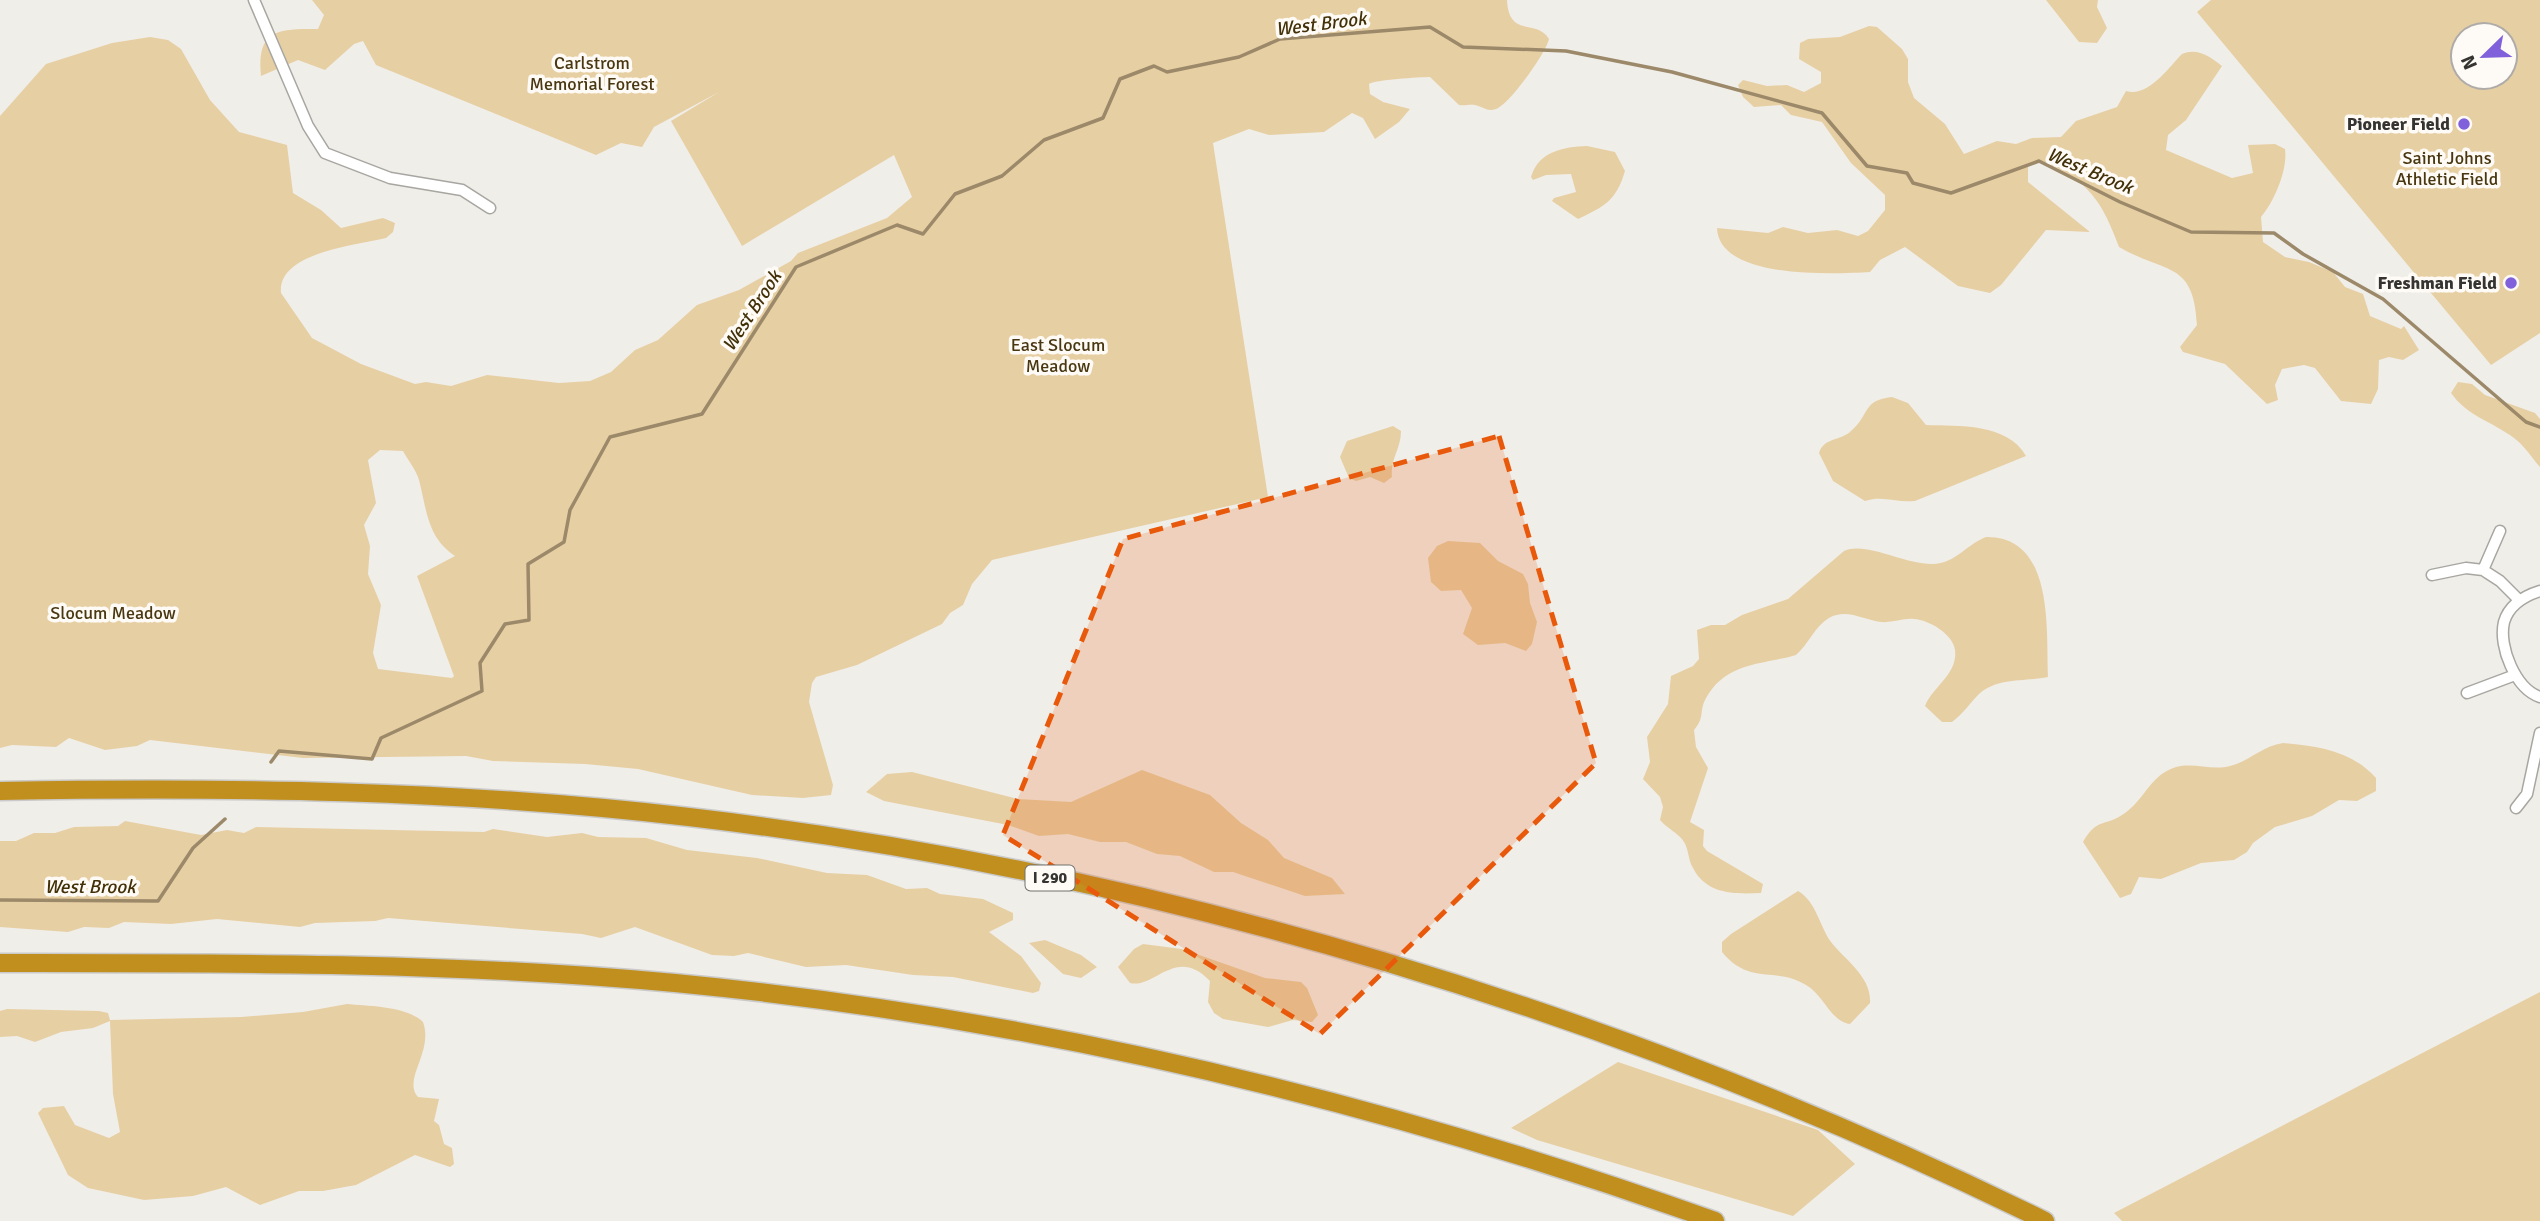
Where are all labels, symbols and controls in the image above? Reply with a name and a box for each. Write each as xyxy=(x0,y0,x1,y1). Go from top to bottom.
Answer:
water label: West Brook xyxy=(1274,6,1369,41)
north arrow xyxy=(2449,21,2519,91)
text: N xyxy=(2456,51,2483,73)
park label: Carlstrom Memorial Forest xyxy=(529,52,655,95)
place label: Pioneer Field xyxy=(2347,113,2450,135)
marker: Pioneer Field xyxy=(2456,116,2472,132)
water label: West Brook xyxy=(2043,142,2138,200)
park label: Saint Johns Athletic Field xyxy=(2396,147,2498,190)
water label: West Brook xyxy=(717,265,788,356)
place label: Freshman Field xyxy=(2377,272,2497,294)
marker: Freshman Field xyxy=(2503,275,2519,291)
park label: East Slocum Meadow xyxy=(1011,334,1105,377)
park label: Slocum Meadow xyxy=(50,602,176,624)
road number: I 290 xyxy=(1026,866,1074,890)
water label: West Brook xyxy=(44,875,137,899)

